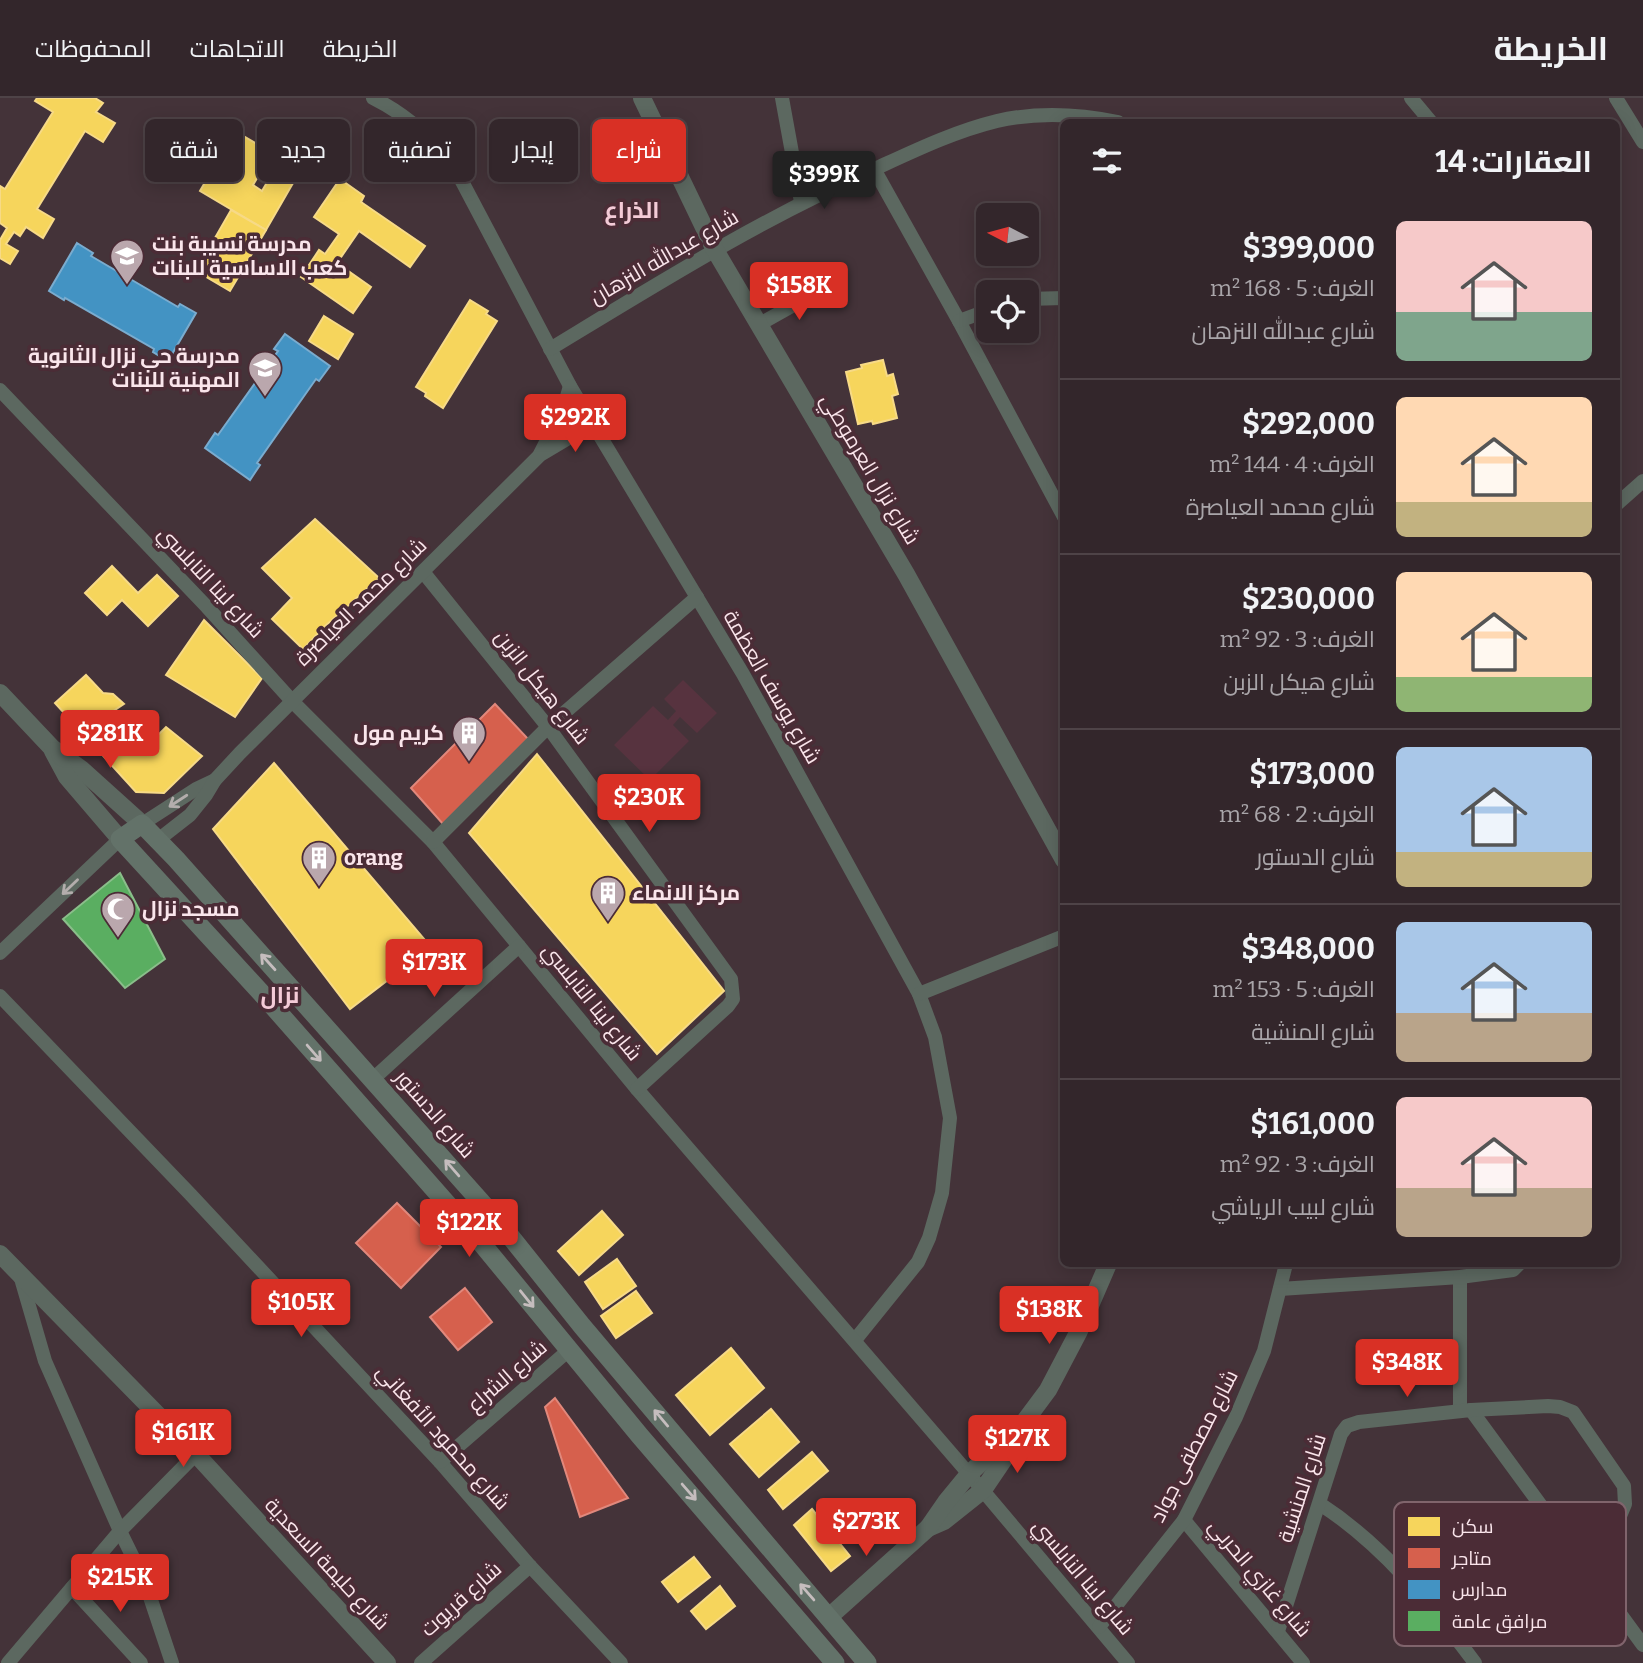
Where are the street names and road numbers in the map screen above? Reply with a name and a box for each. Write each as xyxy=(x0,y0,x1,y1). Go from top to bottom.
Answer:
street label: شارع عبدالله النزهان xyxy=(584,203,744,311)
street label: شارع نزال العرموطي xyxy=(812,389,925,551)
street label: شارع لينا النابلسي xyxy=(151,521,270,645)
street label: شارع محمد العياصرة xyxy=(290,533,433,672)
street label: شارع يوسف العظمة xyxy=(717,606,827,769)
street label: شارع هيكل الزبن xyxy=(488,624,595,750)
street label: شارع لينا النابلسي xyxy=(535,938,647,1067)
street label: شارع الدستور xyxy=(388,1064,480,1164)
street label: شارع الشراع xyxy=(462,1334,553,1419)
street label: شارع محمود الأفغاني xyxy=(368,1359,515,1517)
street label: شارع مصطفى جواد xyxy=(1144,1365,1245,1527)
street label: شارع المنشية xyxy=(1272,1430,1333,1546)
street label: شارع حليمة السعدية xyxy=(258,1492,395,1636)
street label: شارع غازي الحربي xyxy=(1201,1513,1317,1644)
street label: شارع لينا النابلسي xyxy=(1025,1514,1139,1642)
street label: شارع قريوت xyxy=(415,1556,508,1643)

